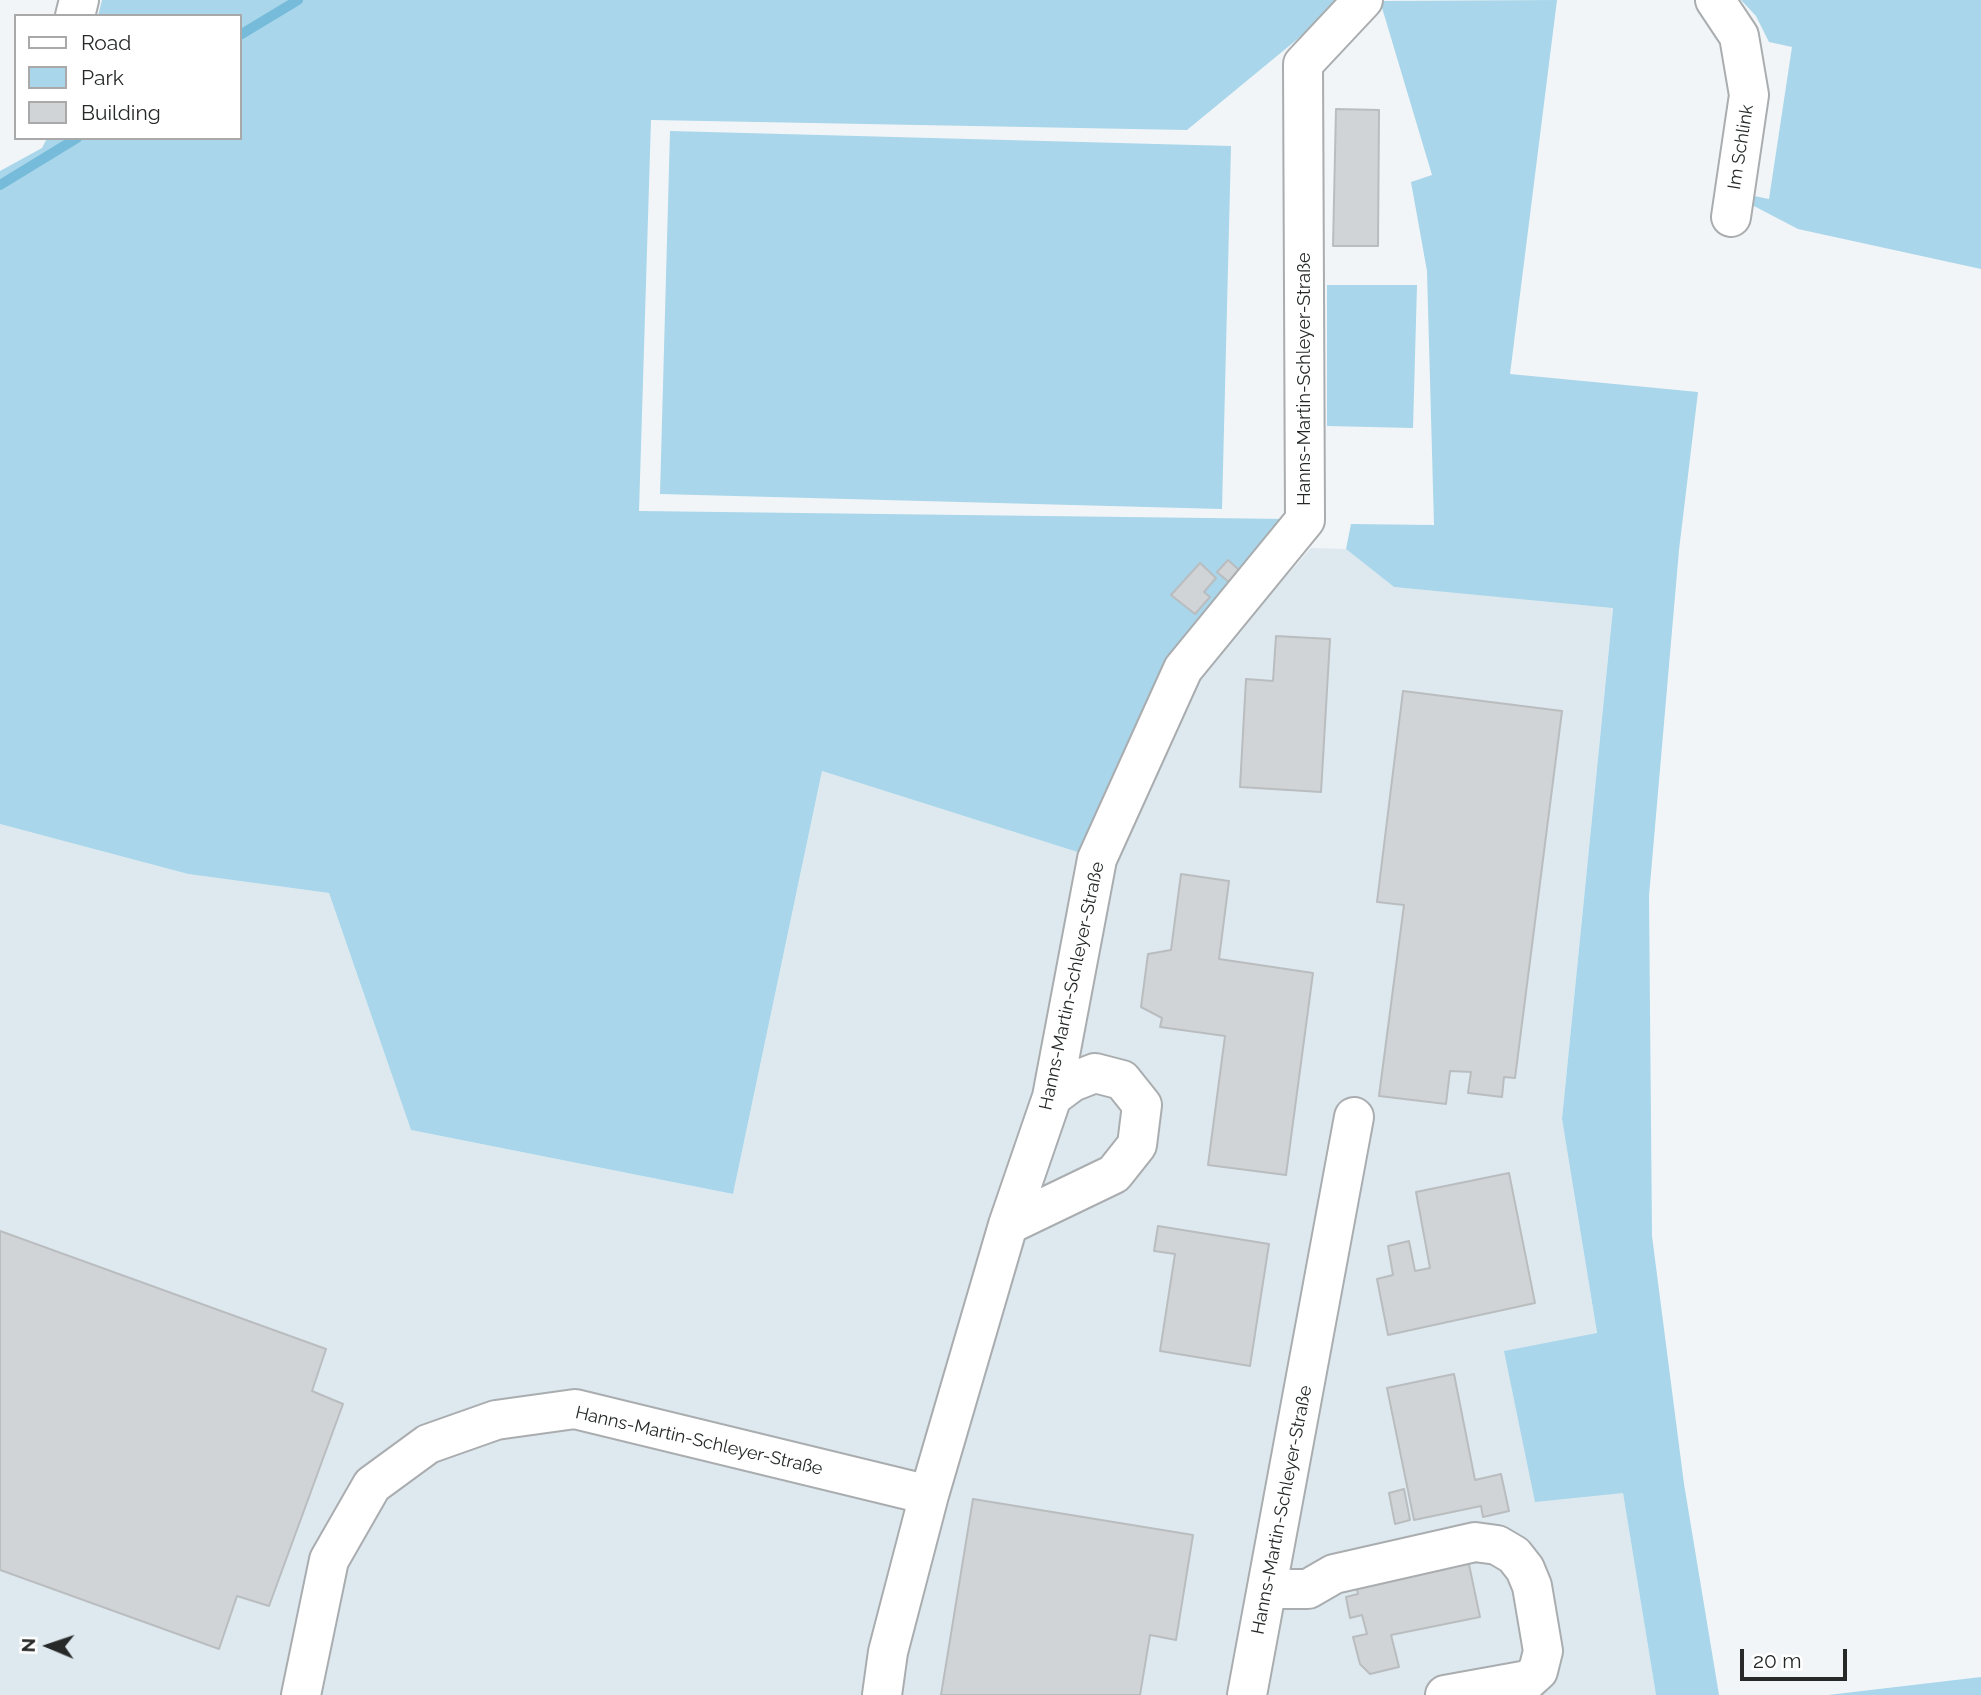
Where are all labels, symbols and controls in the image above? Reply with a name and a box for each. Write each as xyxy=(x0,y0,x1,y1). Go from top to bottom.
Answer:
legend xyxy=(14,14,242,140)
text: Road xyxy=(81,30,131,55)
text: Park xyxy=(81,65,124,90)
text: Building xyxy=(81,100,161,125)
street label: Im Schlink xyxy=(1724,103,1758,191)
street label: Hanns-Martin-Schleyer-Straße xyxy=(1294,252,1316,506)
street label: Hanns-Martin-Schleyer-Straße xyxy=(1035,860,1109,1112)
street label: Hanns-Martin-Schleyer-Straße xyxy=(1247,1384,1317,1636)
street label: Hanns-Martin-Schleyer-Straße xyxy=(573,1402,825,1480)
north arrow xyxy=(14,1611,84,1681)
scale bar xyxy=(1743,1636,1850,1680)
text: N xyxy=(17,1638,39,1653)
text: 20 m xyxy=(1753,1648,1801,1673)

